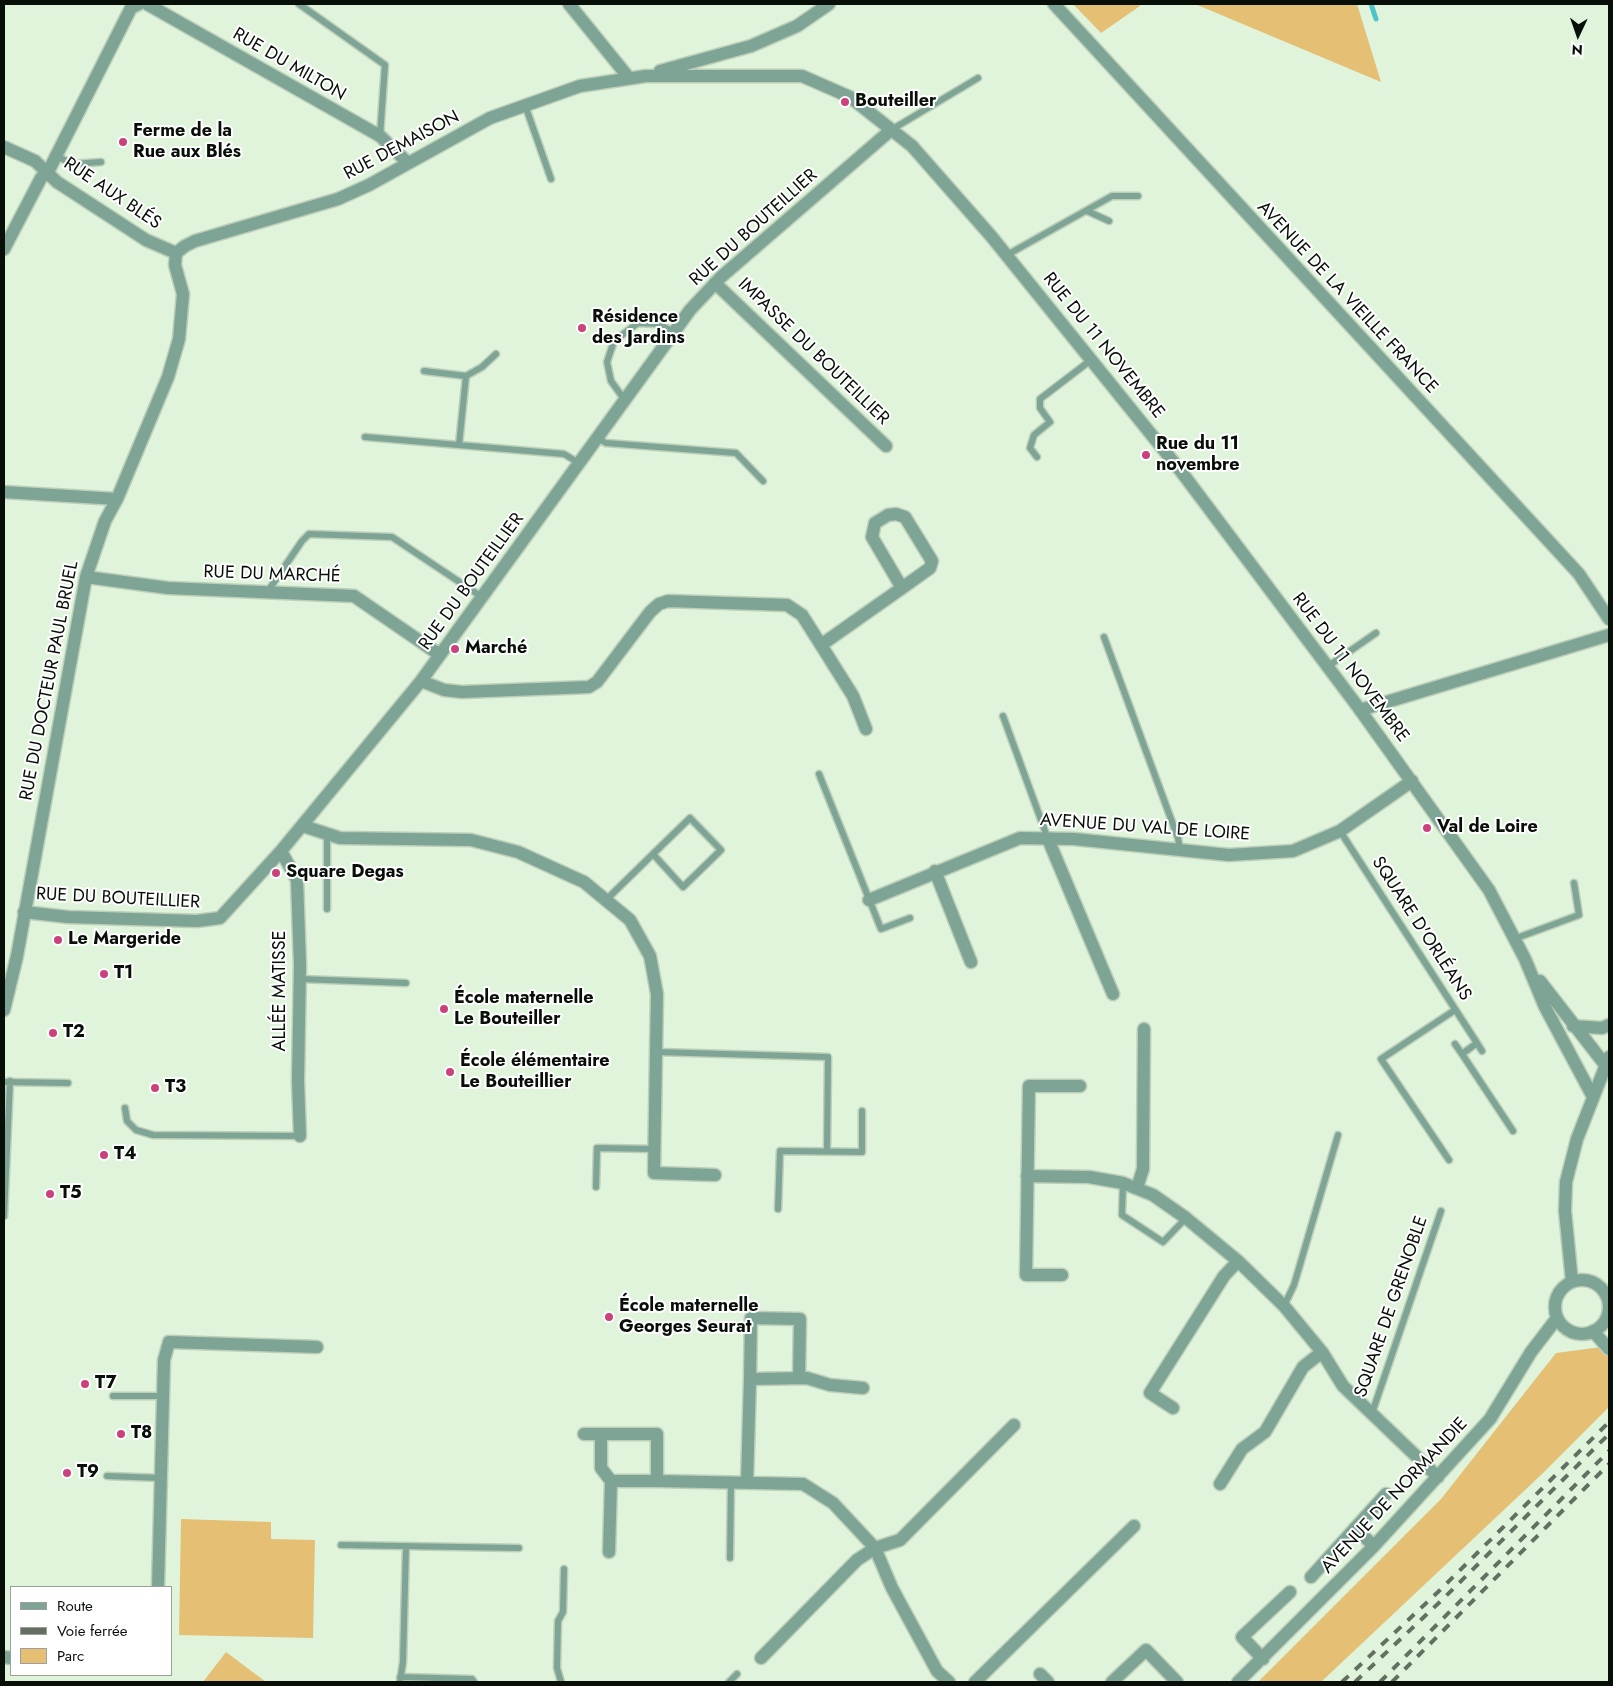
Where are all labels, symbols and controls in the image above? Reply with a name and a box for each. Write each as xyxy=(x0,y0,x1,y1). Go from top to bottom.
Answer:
north arrow xyxy=(1553,10,1603,60)
street label: RUE DU MILTON xyxy=(229,24,349,106)
text: N xyxy=(1571,40,1583,60)
place label: Bouteiller xyxy=(855,91,936,113)
marker: Bouteiller xyxy=(839,96,851,108)
street label: RUE DEMAISON xyxy=(341,106,463,186)
place label: Ferme de la Rue aux Blés xyxy=(133,121,241,163)
marker: Ferme de la Rue aux Blés xyxy=(117,136,129,148)
street label: RUE AUX BLÉS xyxy=(59,153,165,235)
street label: RUE DU BOUTEILLIER xyxy=(686,165,822,291)
street label: AVENUE DE LA VIEILLE FRANCE xyxy=(1252,197,1442,399)
street label: RUE DU 11 NOVEMBRE xyxy=(1038,269,1168,423)
street label: IMPASSE DU BOUTEILLIER xyxy=(733,274,893,430)
place label: Résidence des Jardins xyxy=(592,307,685,350)
marker: Résidence des Jardins xyxy=(576,322,588,334)
place label: Rue du 11 novembre xyxy=(1156,434,1240,476)
marker: Rue du 11 novembre xyxy=(1140,449,1152,461)
street label: RUE DU BOUTEILLIER xyxy=(415,509,529,655)
street label: RUE DU DOCTEUR PAUL BRUEL xyxy=(16,559,84,803)
street label: RUE DU MARCHÉ xyxy=(203,562,341,588)
street label: RUE DU 11 NOVEMBRE xyxy=(1287,589,1413,747)
place label: Marché xyxy=(465,638,527,660)
marker: Marché xyxy=(449,643,461,655)
street label: AVENUE DU VAL DE LOIRE xyxy=(1039,810,1251,846)
place label: Val de Loire xyxy=(1437,817,1538,839)
marker: Val de Loire xyxy=(1421,822,1433,834)
street label: SQUARE D'ORLÉANS xyxy=(1366,853,1476,1005)
place label: Square Degas xyxy=(286,862,404,884)
marker: Square Degas xyxy=(270,867,282,879)
street label: RUE DU BOUTEILLIER xyxy=(35,884,201,914)
place label: Le Margeride xyxy=(68,929,181,951)
street label: ALLÉE MATISSE xyxy=(270,931,292,1051)
marker: Le Margeride xyxy=(52,934,64,946)
place label: T1 xyxy=(114,963,133,985)
marker: T1 xyxy=(98,968,110,980)
place label: École maternelle Le Bouteiller xyxy=(454,988,594,1030)
marker: École maternelle Le Bouteiller xyxy=(438,1003,450,1015)
place label: T2 xyxy=(63,1022,85,1044)
marker: T2 xyxy=(47,1027,59,1039)
place label: École élémentaire Le Bouteillier xyxy=(460,1051,610,1094)
marker: École élémentaire Le Bouteillier xyxy=(444,1066,456,1078)
place label: T3 xyxy=(165,1077,186,1099)
marker: T3 xyxy=(149,1082,161,1094)
place label: T4 xyxy=(114,1144,137,1166)
marker: T4 xyxy=(98,1149,110,1161)
place label: T5 xyxy=(60,1183,82,1205)
marker: T5 xyxy=(44,1188,56,1200)
street label: SQUARE DE GRENOBLE xyxy=(1351,1214,1433,1400)
place label: École maternelle Georges Seurat xyxy=(619,1296,759,1338)
marker: École maternelle Georges Seurat xyxy=(603,1311,615,1323)
place label: T7 xyxy=(95,1373,116,1395)
marker: T7 xyxy=(79,1378,91,1390)
street label: AVENUE DE NORMANDIE xyxy=(1317,1414,1473,1578)
place label: T8 xyxy=(131,1423,152,1445)
marker: T8 xyxy=(115,1428,127,1440)
place label: T9 xyxy=(77,1462,99,1484)
marker: T9 xyxy=(61,1467,73,1479)
legend xyxy=(10,1586,172,1676)
text: Route xyxy=(57,1595,93,1617)
text: Voie ferrée xyxy=(57,1620,128,1642)
text: Parc xyxy=(57,1645,84,1667)

